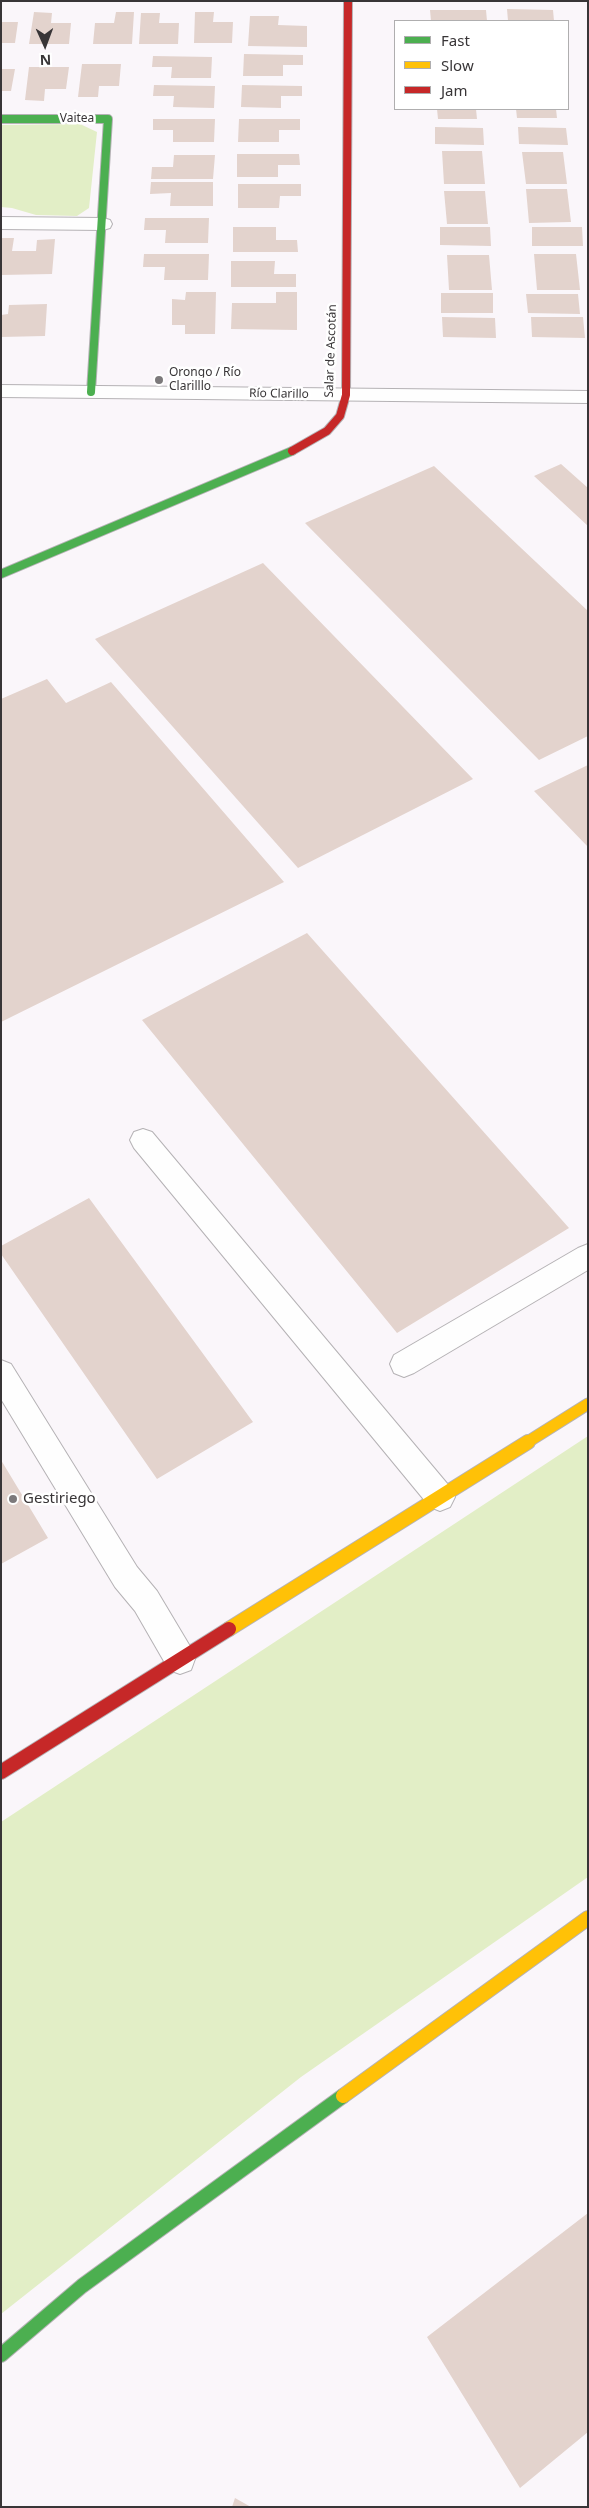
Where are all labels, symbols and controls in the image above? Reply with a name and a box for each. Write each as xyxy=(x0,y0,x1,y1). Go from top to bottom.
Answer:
north arrow xyxy=(20,20,70,70)
legend xyxy=(394,20,569,110)
text: Fast xyxy=(441,30,470,50)
text: N xyxy=(40,51,52,70)
text: Slow xyxy=(441,55,474,75)
text: Jam xyxy=(441,80,468,100)
street label: Vaitea xyxy=(60,112,94,126)
street label: Salar de Ascotán xyxy=(322,304,340,398)
place label: Orongo / Río Clarilllo xyxy=(169,366,241,394)
marker: Orongo / Río Clarilllo xyxy=(153,374,165,386)
street label: Río Clarillo xyxy=(249,386,309,402)
place label: Gestiriego xyxy=(23,1490,96,1508)
marker: Gestiriego xyxy=(7,1493,19,1505)

